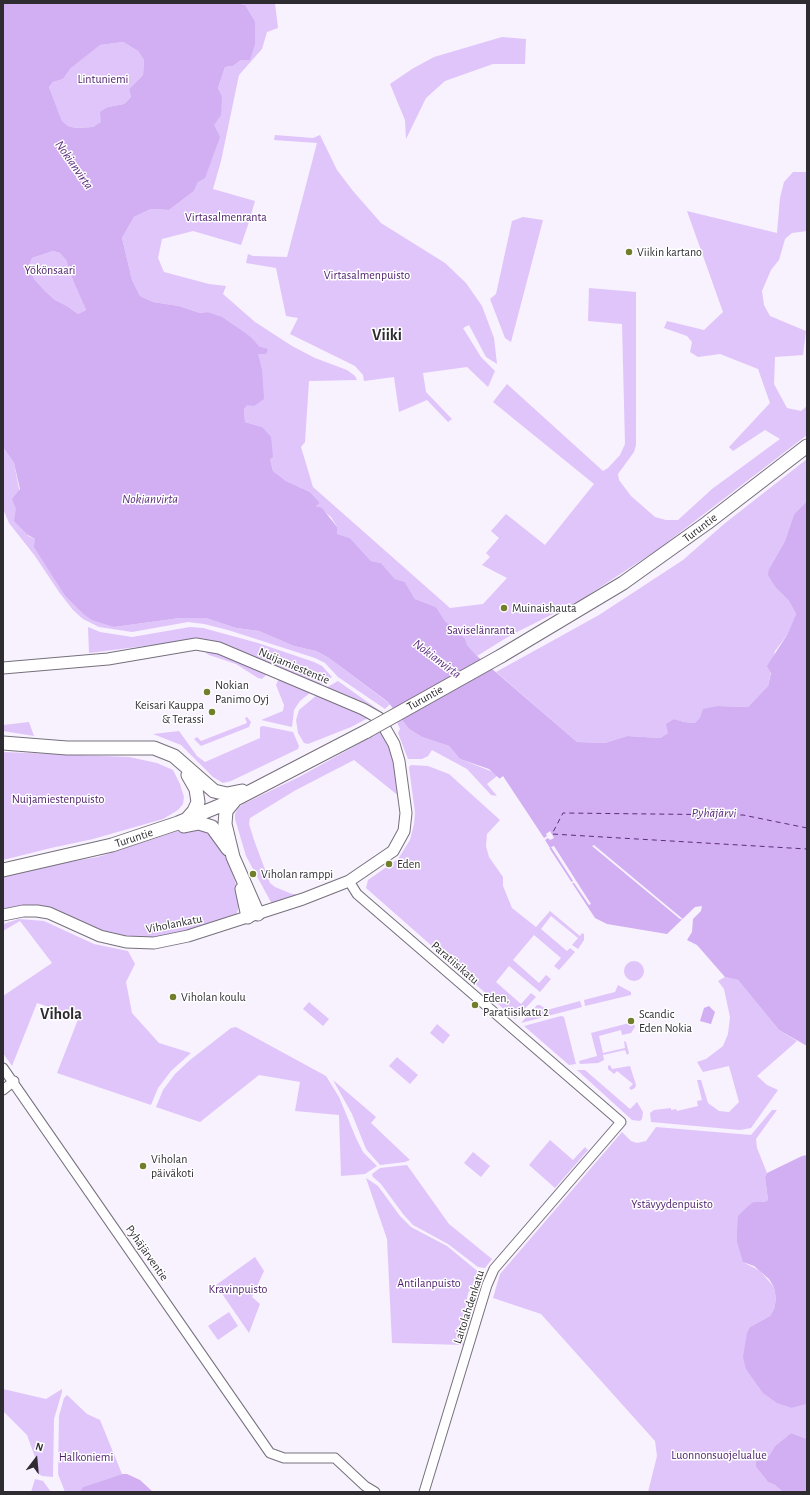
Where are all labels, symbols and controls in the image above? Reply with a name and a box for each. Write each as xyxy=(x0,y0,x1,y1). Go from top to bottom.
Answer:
park label: Lintuniemi xyxy=(77,72,129,86)
water label: Nokianvirta xyxy=(52,138,96,192)
park label: Virtasalmenranta xyxy=(185,210,267,224)
place label: Viikin kartano xyxy=(637,245,702,259)
marker: Viikin kartano xyxy=(624,247,634,257)
park label: Yökönsaari xyxy=(25,263,75,277)
park label: Virtasalmenpuisto xyxy=(324,268,410,282)
district label: Viiki xyxy=(372,325,402,345)
water label: Nokianvirta xyxy=(122,491,178,507)
street label: Turuntie xyxy=(680,510,720,546)
place label: Muinaishauta xyxy=(512,601,577,615)
marker: Muinaishauta xyxy=(499,603,509,613)
park label: Saviselänranta xyxy=(447,623,515,637)
water label: Nokianvirta xyxy=(410,636,464,682)
street label: Nuijamiestentie xyxy=(256,645,332,687)
place label: Nokian Panimo Oyj xyxy=(215,678,269,706)
street label: Turuntie xyxy=(404,682,446,714)
marker: Nokian Panimo Oyj xyxy=(202,687,212,697)
place label: Keisari Kauppa & Terassi xyxy=(135,698,204,726)
marker: Keisari Kauppa & Terassi xyxy=(207,707,217,717)
park label: Nuijamiestenpuisto xyxy=(12,792,104,806)
water label: Pyhäjärvi xyxy=(692,805,736,821)
street label: Turuntie xyxy=(113,825,155,851)
place label: Eden xyxy=(397,857,420,871)
marker: Eden xyxy=(384,859,394,869)
place label: Viholan ramppi xyxy=(261,867,333,881)
marker: Viholan ramppi xyxy=(248,869,258,879)
street label: Viholankatu xyxy=(145,911,203,937)
street label: Paratiisikatu xyxy=(428,938,482,988)
place label: Viholan koulu xyxy=(181,990,246,1004)
place label: Eden, Paratiisikatu 2 xyxy=(483,991,549,1019)
marker: Viholan koulu xyxy=(168,992,178,1002)
marker: Eden, Paratiisikatu 2 xyxy=(470,1000,480,1010)
district label: Vihola xyxy=(40,1004,82,1024)
place label: Scandic Eden Nokia xyxy=(639,1007,692,1035)
marker: Scandic Eden Nokia xyxy=(626,1016,636,1026)
place label: Viholan päiväkoti xyxy=(151,1152,194,1180)
marker: Viholan päiväkoti xyxy=(138,1161,148,1171)
park label: Ystävyydenpuisto xyxy=(631,1197,713,1211)
street label: Pyhäjärventie xyxy=(123,1222,171,1284)
street label: Laitolahdenkatu xyxy=(450,1268,488,1346)
park label: Antilanpuisto xyxy=(397,1276,461,1290)
park label: Kravinpuisto xyxy=(209,1282,267,1296)
north arrow xyxy=(16,1439,56,1479)
text: N xyxy=(34,1441,45,1453)
park label: Luonnonsuojelualue xyxy=(671,1448,767,1462)
park label: Halkoniemi xyxy=(59,1450,113,1464)

